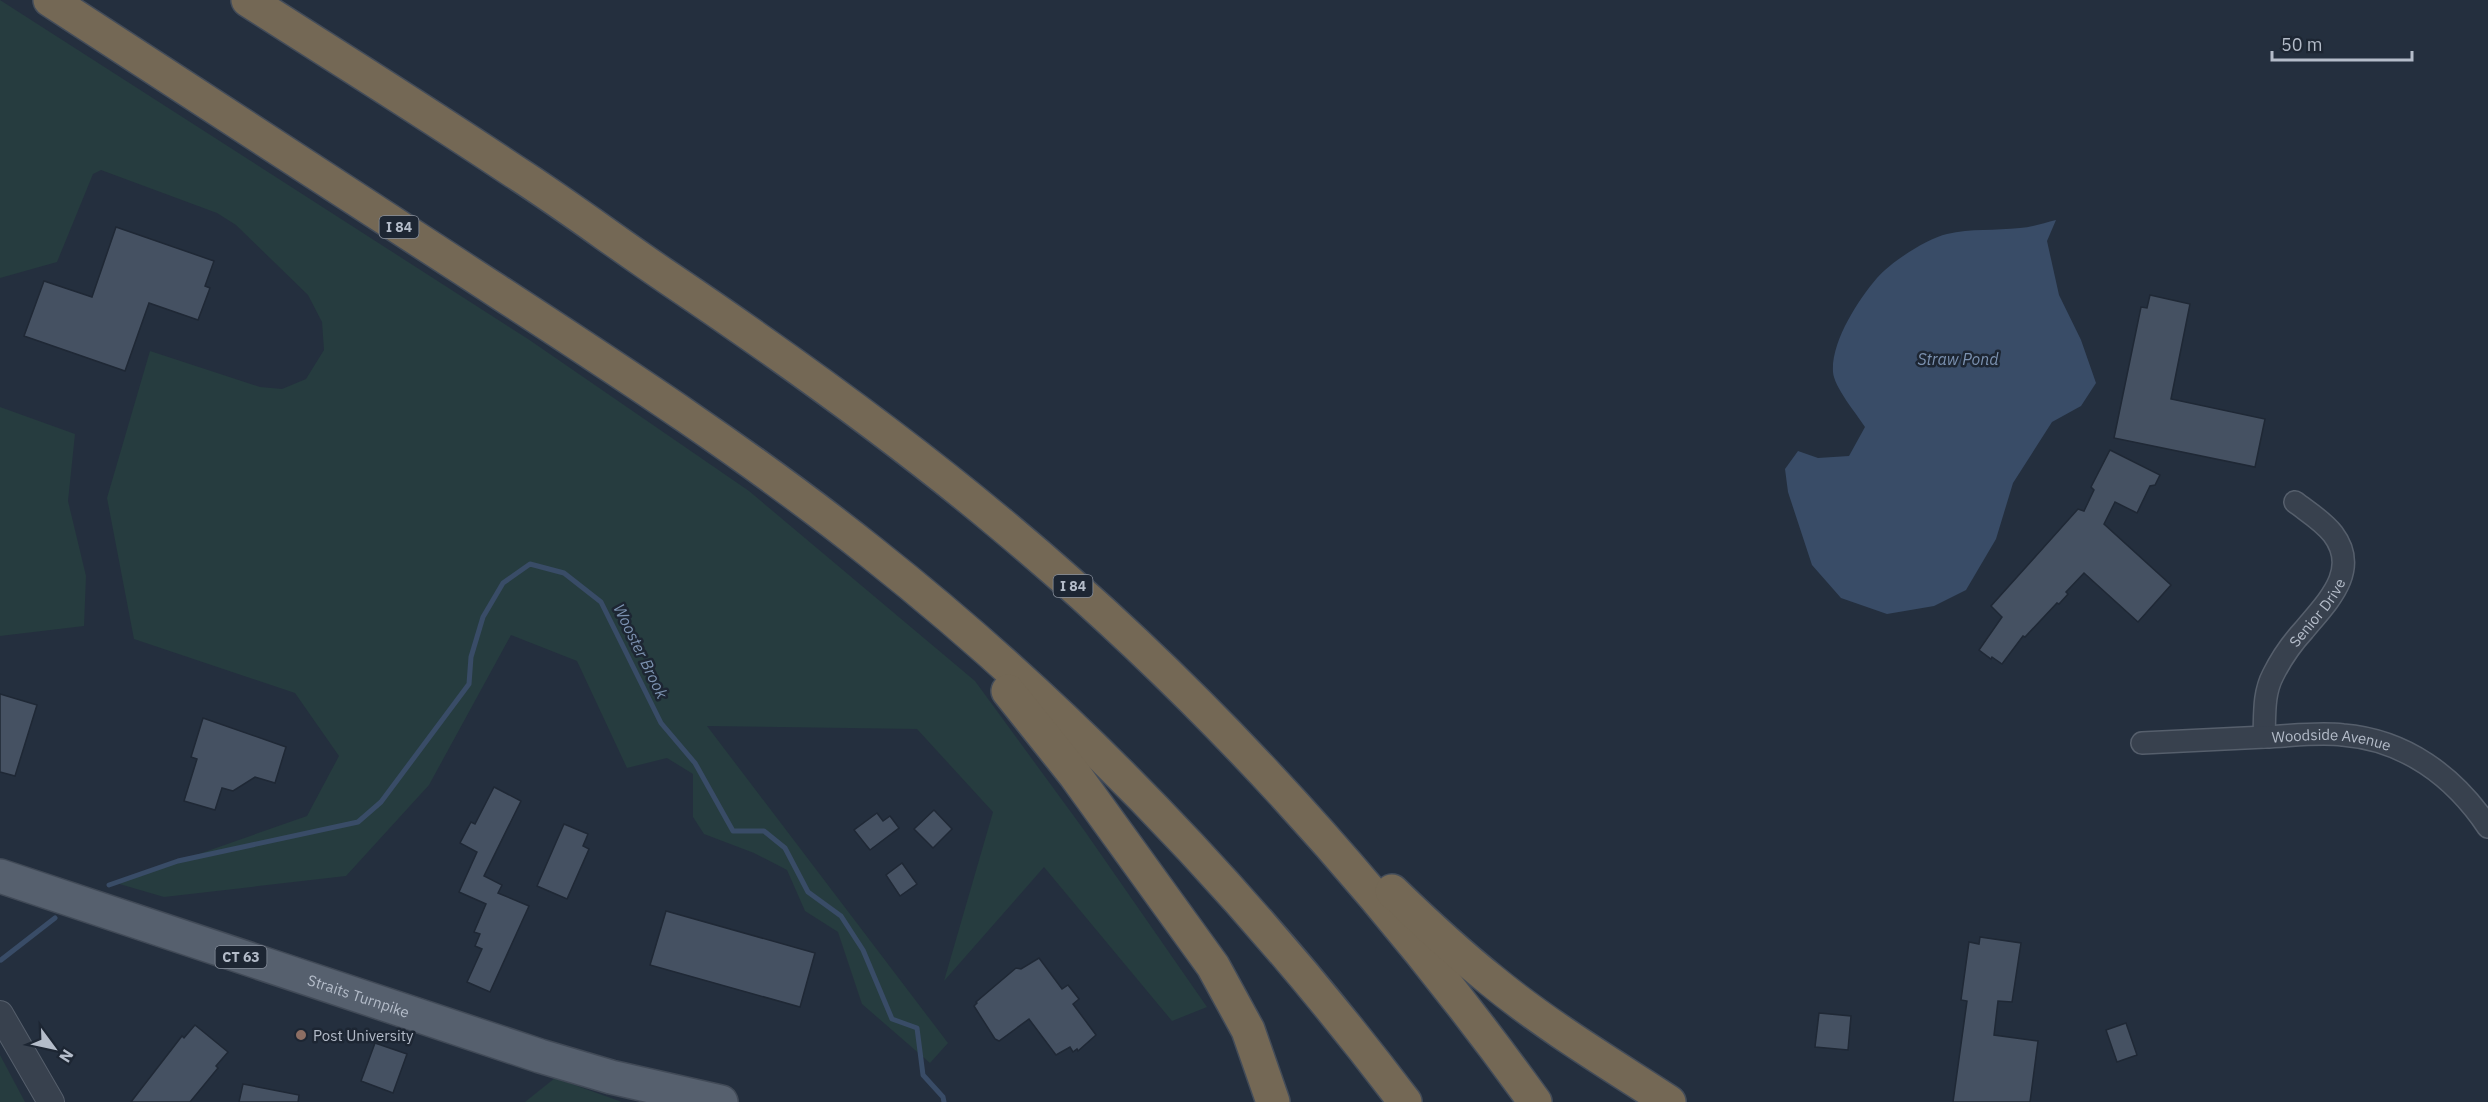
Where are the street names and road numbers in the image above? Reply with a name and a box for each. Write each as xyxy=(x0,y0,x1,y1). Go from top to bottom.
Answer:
road number: I 84 xyxy=(380,216,418,238)
road number: I 84 xyxy=(1054,575,1092,597)
street label: Senior Drive xyxy=(2284,575,2349,650)
street label: Woodside Avenue xyxy=(2271,724,2394,755)
road number: CT 63 xyxy=(216,946,266,968)
street label: Straits Turnpike xyxy=(305,970,412,1021)

